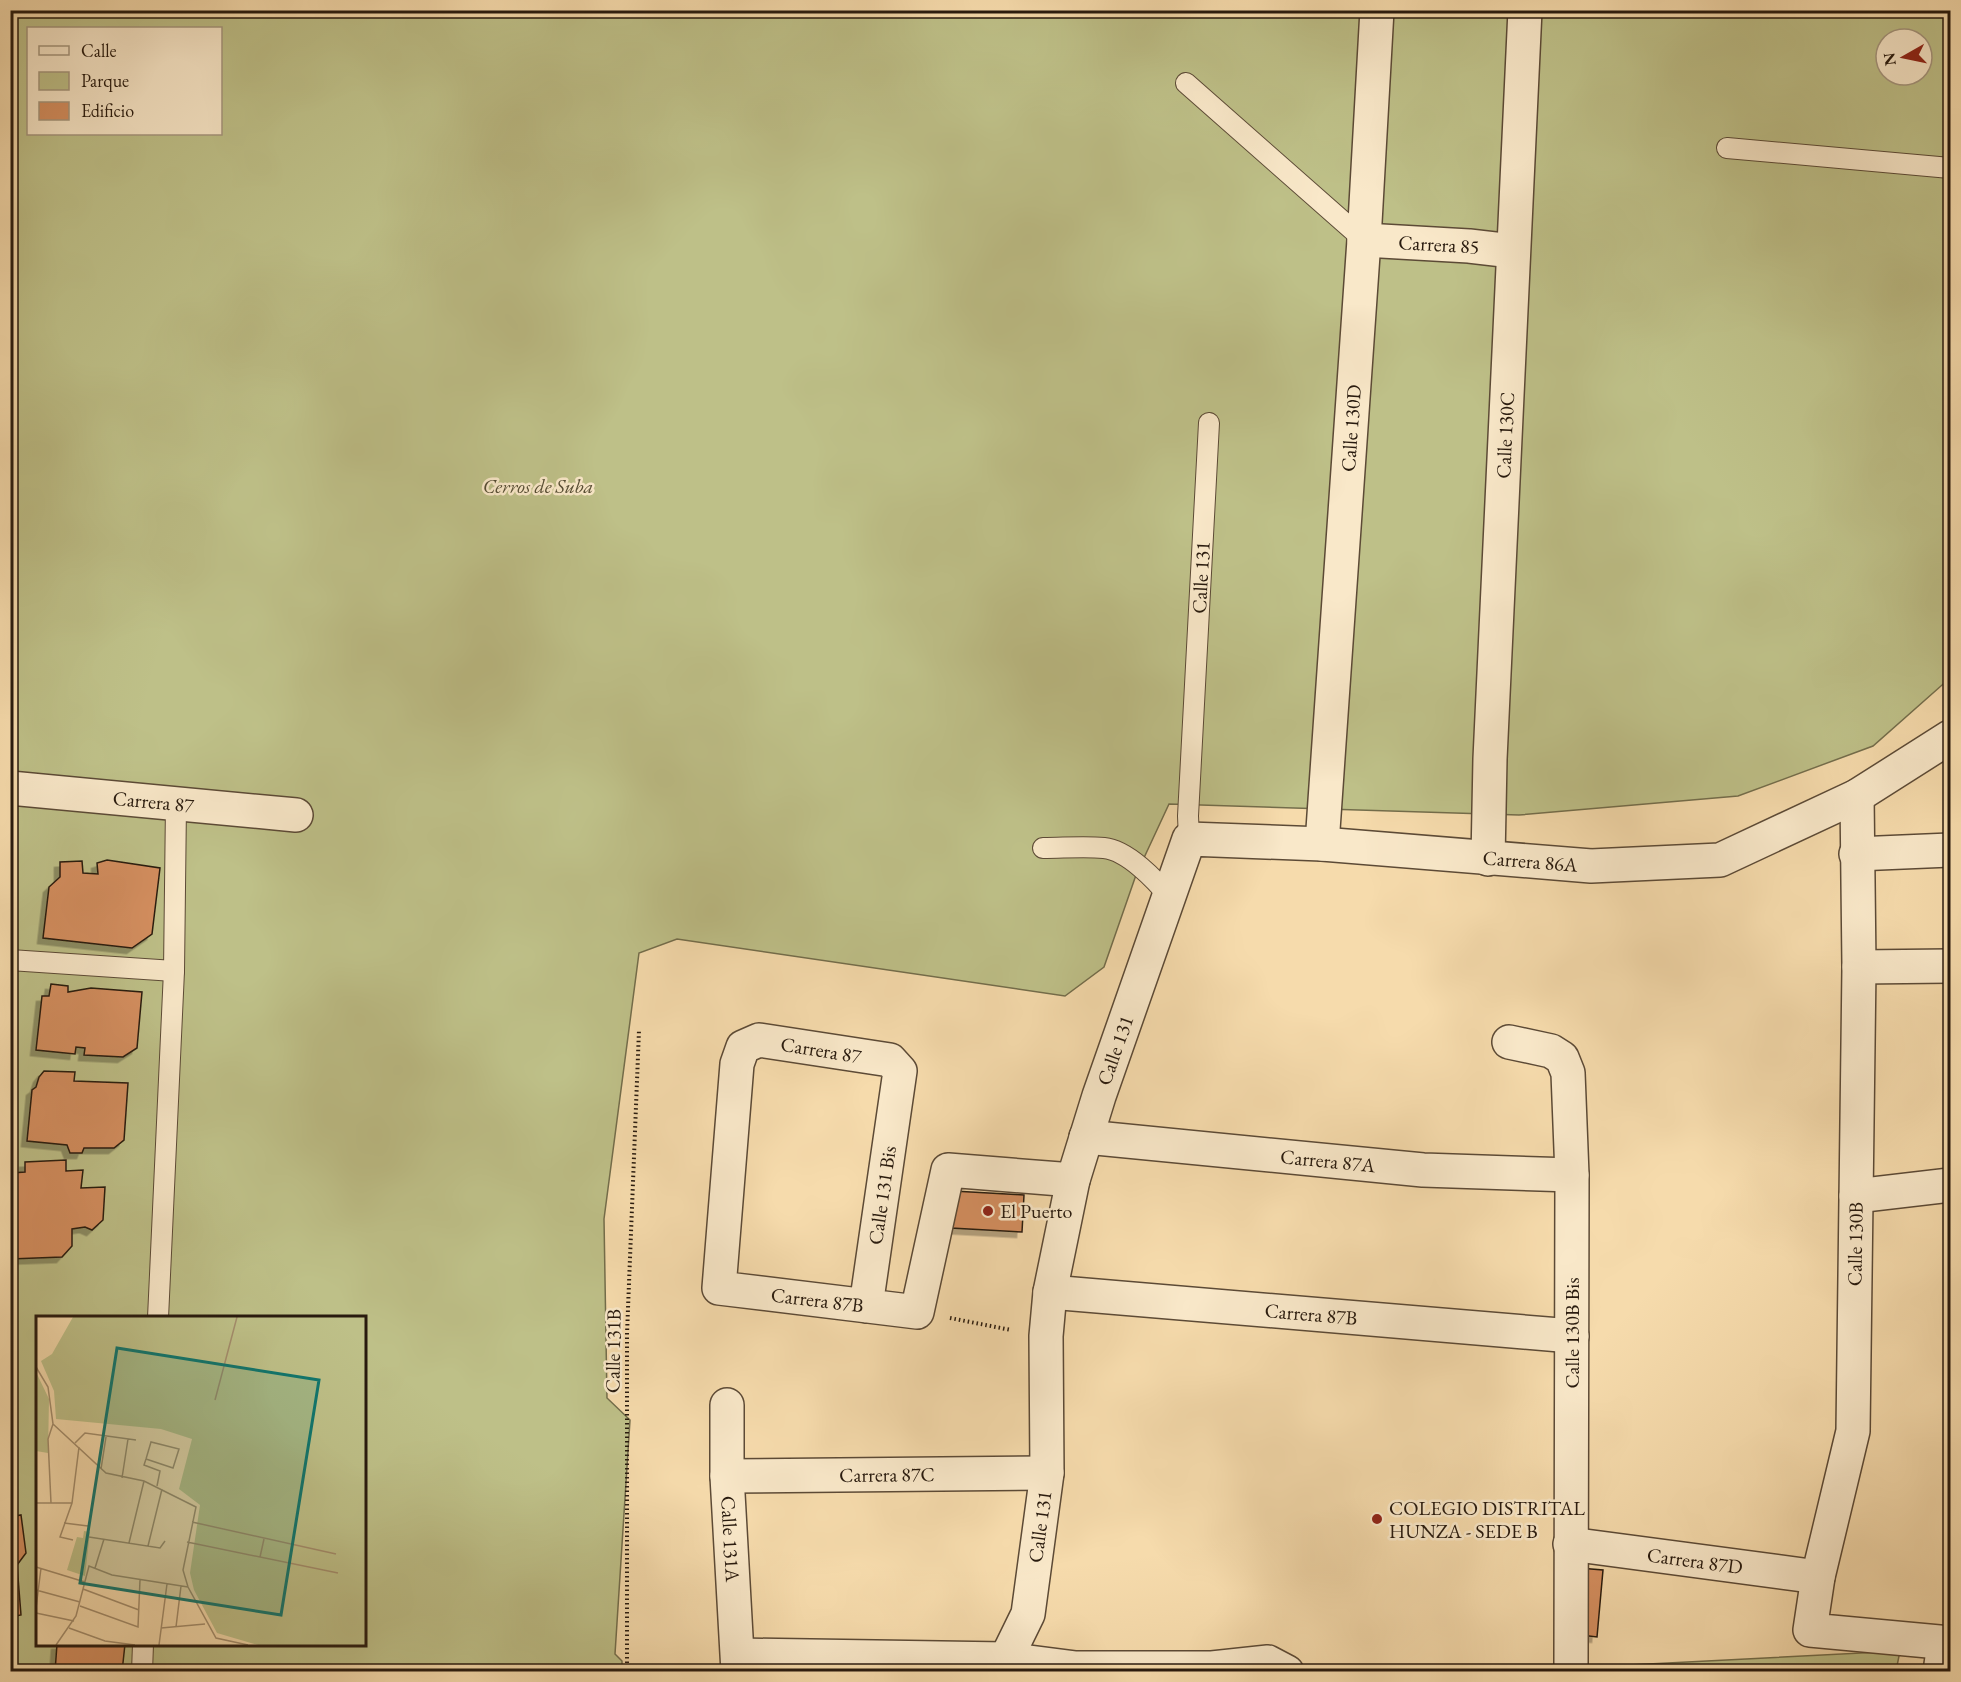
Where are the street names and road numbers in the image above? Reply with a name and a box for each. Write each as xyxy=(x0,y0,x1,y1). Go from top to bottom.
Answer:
street label: Carrera 85 xyxy=(1398,229,1481,260)
street label: Calle 130D xyxy=(1335,383,1367,473)
street label: Calle 130C xyxy=(1490,391,1520,479)
street label: Calle 131 xyxy=(1186,540,1216,614)
street label: Carrera 87 xyxy=(112,785,195,818)
street label: Carrera 86A xyxy=(1482,844,1579,878)
street label: Calle 131 xyxy=(1091,1012,1139,1089)
street label: Carrera 87 xyxy=(779,1031,864,1069)
street label: Carrera 87A xyxy=(1279,1143,1377,1178)
street label: Calle 131 Bis xyxy=(862,1144,902,1246)
street label: Calle 130B xyxy=(1841,1202,1869,1286)
street label: Calle 130B Bis xyxy=(1559,1277,1585,1389)
street label: Carrera 87B xyxy=(770,1281,865,1318)
street label: Carrera 87B xyxy=(1264,1297,1359,1331)
street label: Calle 131B xyxy=(599,1309,627,1393)
street label: Carrera 87C xyxy=(839,1461,935,1488)
street label: Calle 131 xyxy=(1022,1489,1057,1564)
street label: Calle 131A xyxy=(715,1495,746,1583)
street label: Carrera 87D xyxy=(1645,1541,1744,1580)

